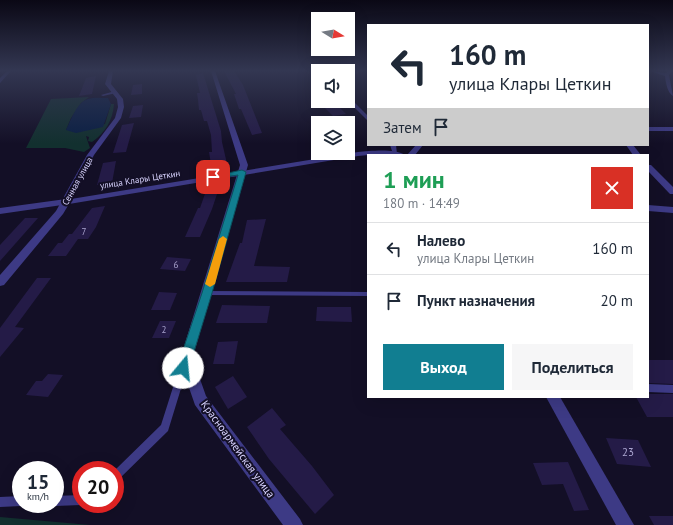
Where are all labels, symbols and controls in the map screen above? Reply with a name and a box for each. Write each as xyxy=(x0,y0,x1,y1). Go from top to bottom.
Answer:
north arrow xyxy=(311,12,355,56)
map controls xyxy=(311,12,355,160)
text: 160 m xyxy=(449,36,526,73)
icon: left xyxy=(383,40,435,92)
button: sound xyxy=(311,64,355,108)
text: улица Клары Цеткин xyxy=(449,72,611,95)
button: layers xyxy=(311,116,355,160)
icon: arrive xyxy=(430,116,452,138)
text: Затем xyxy=(383,118,422,137)
street label: Сенная улица xyxy=(59,155,95,207)
pin xyxy=(196,160,230,194)
text: 1 мин xyxy=(383,164,445,195)
icon: arrive xyxy=(202,166,224,188)
street label: улица Клары Цеткин xyxy=(99,167,181,191)
button: close xyxy=(591,167,633,209)
text: 180 m · 14:49 xyxy=(383,195,460,212)
house number: 7 xyxy=(82,226,87,237)
text: Налево xyxy=(417,231,465,250)
icon: left xyxy=(383,238,405,260)
text: 160 m xyxy=(592,239,633,258)
text: улица Клары Цеткин xyxy=(417,250,534,267)
house number: 6 xyxy=(174,259,179,270)
icon: arrive xyxy=(383,290,405,312)
text: Пункт назначения xyxy=(417,291,535,310)
text: 20 m xyxy=(600,291,633,310)
house number: 2 xyxy=(162,324,167,335)
button: Выход xyxy=(383,344,504,390)
button: Поделиться xyxy=(512,344,633,390)
position arrow xyxy=(162,347,204,389)
street label: Красноармейская улица xyxy=(198,398,278,500)
house number: 23 xyxy=(622,445,634,459)
speed limit sign: 20 xyxy=(72,461,124,513)
text: 15 xyxy=(27,469,49,495)
text: km/h xyxy=(27,490,49,503)

